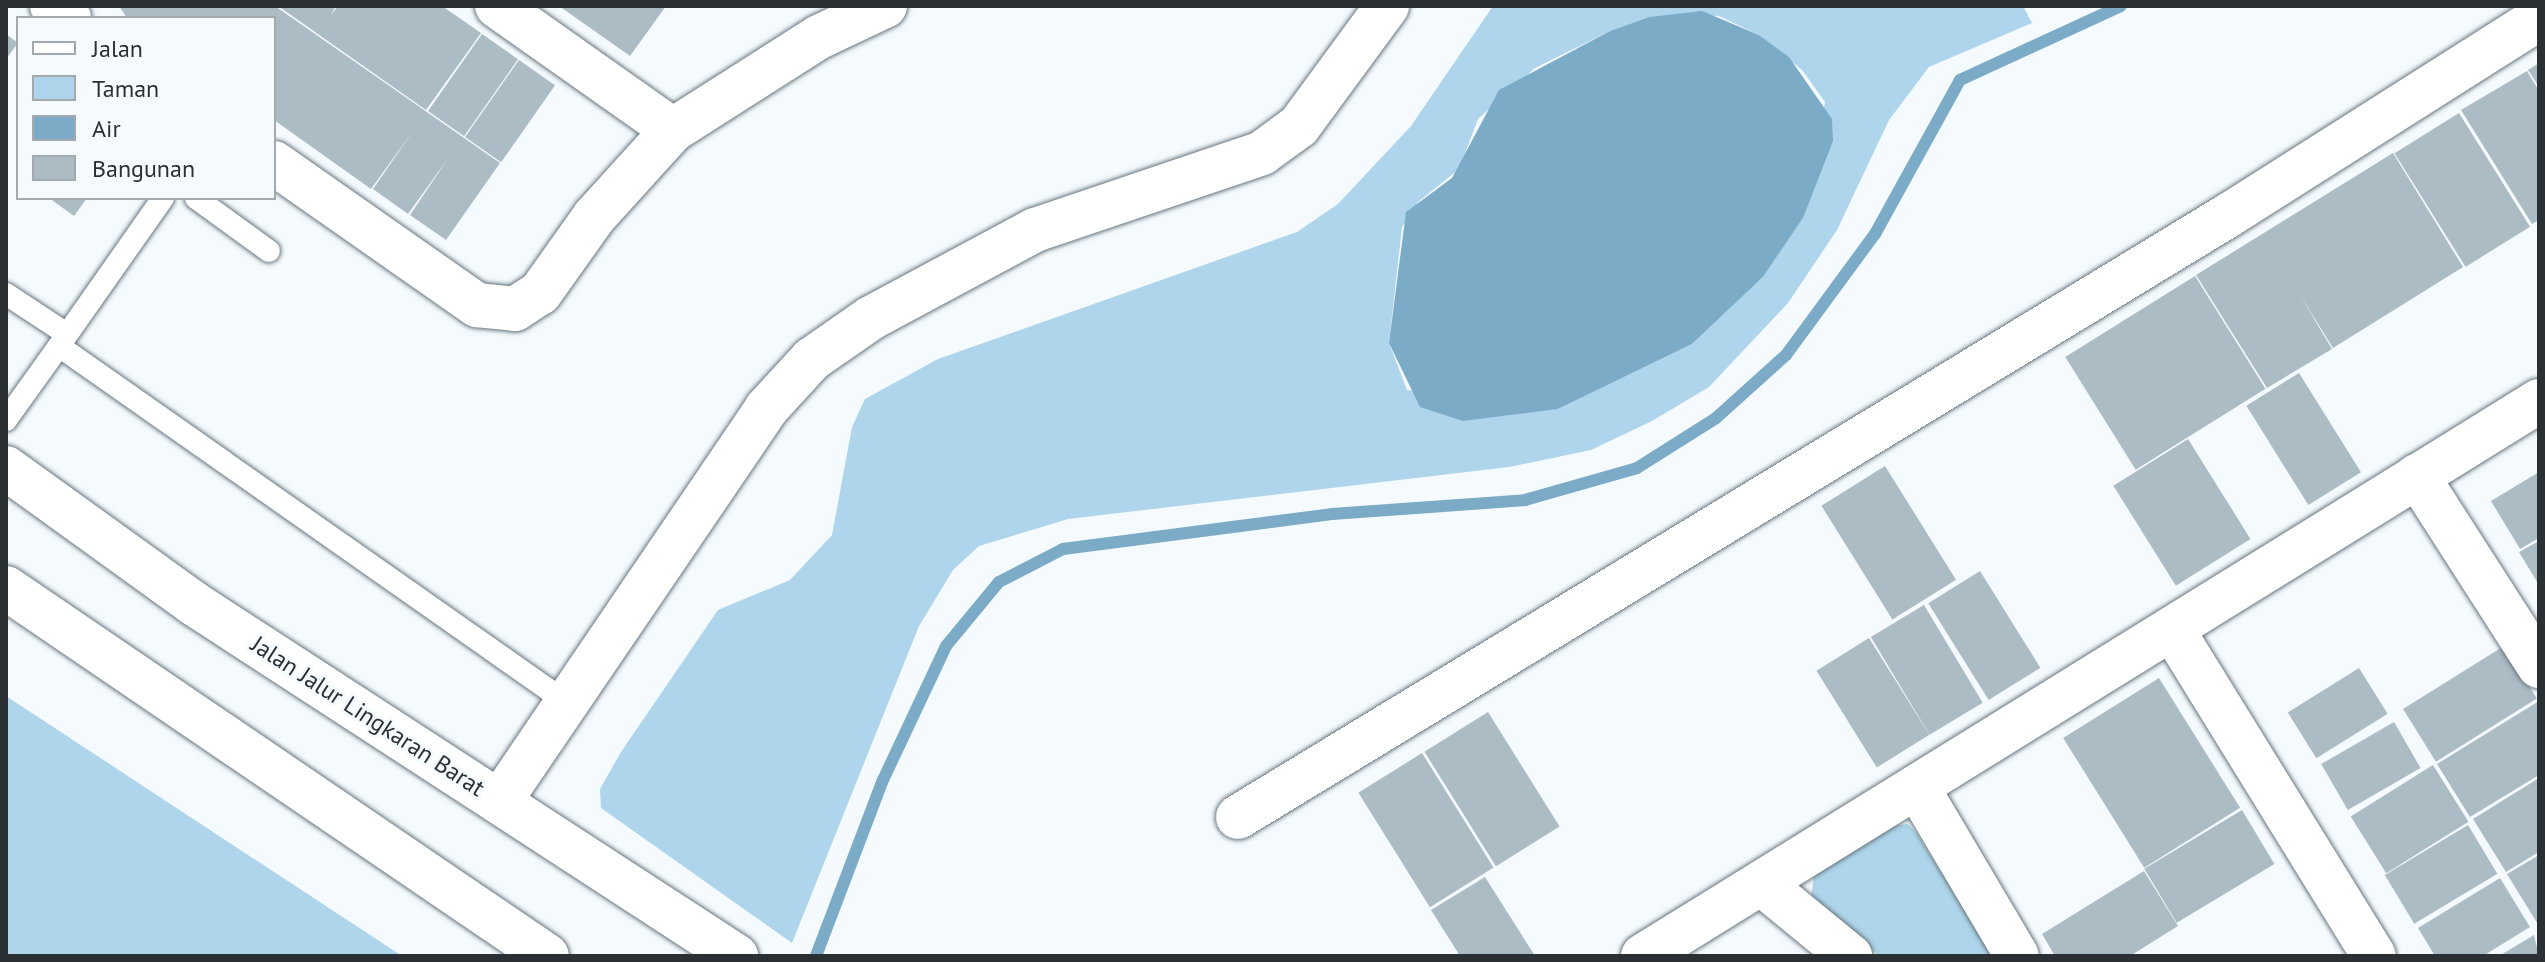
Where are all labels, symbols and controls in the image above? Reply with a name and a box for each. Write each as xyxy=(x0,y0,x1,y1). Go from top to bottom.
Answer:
legend xyxy=(16,16,276,200)
text: Jalan xyxy=(92,33,143,64)
text: Taman xyxy=(92,73,159,104)
text: Air xyxy=(92,113,121,144)
text: Bangunan xyxy=(92,153,195,184)
street label: Jalan Jalur Lingkaran Barat xyxy=(246,630,490,802)

